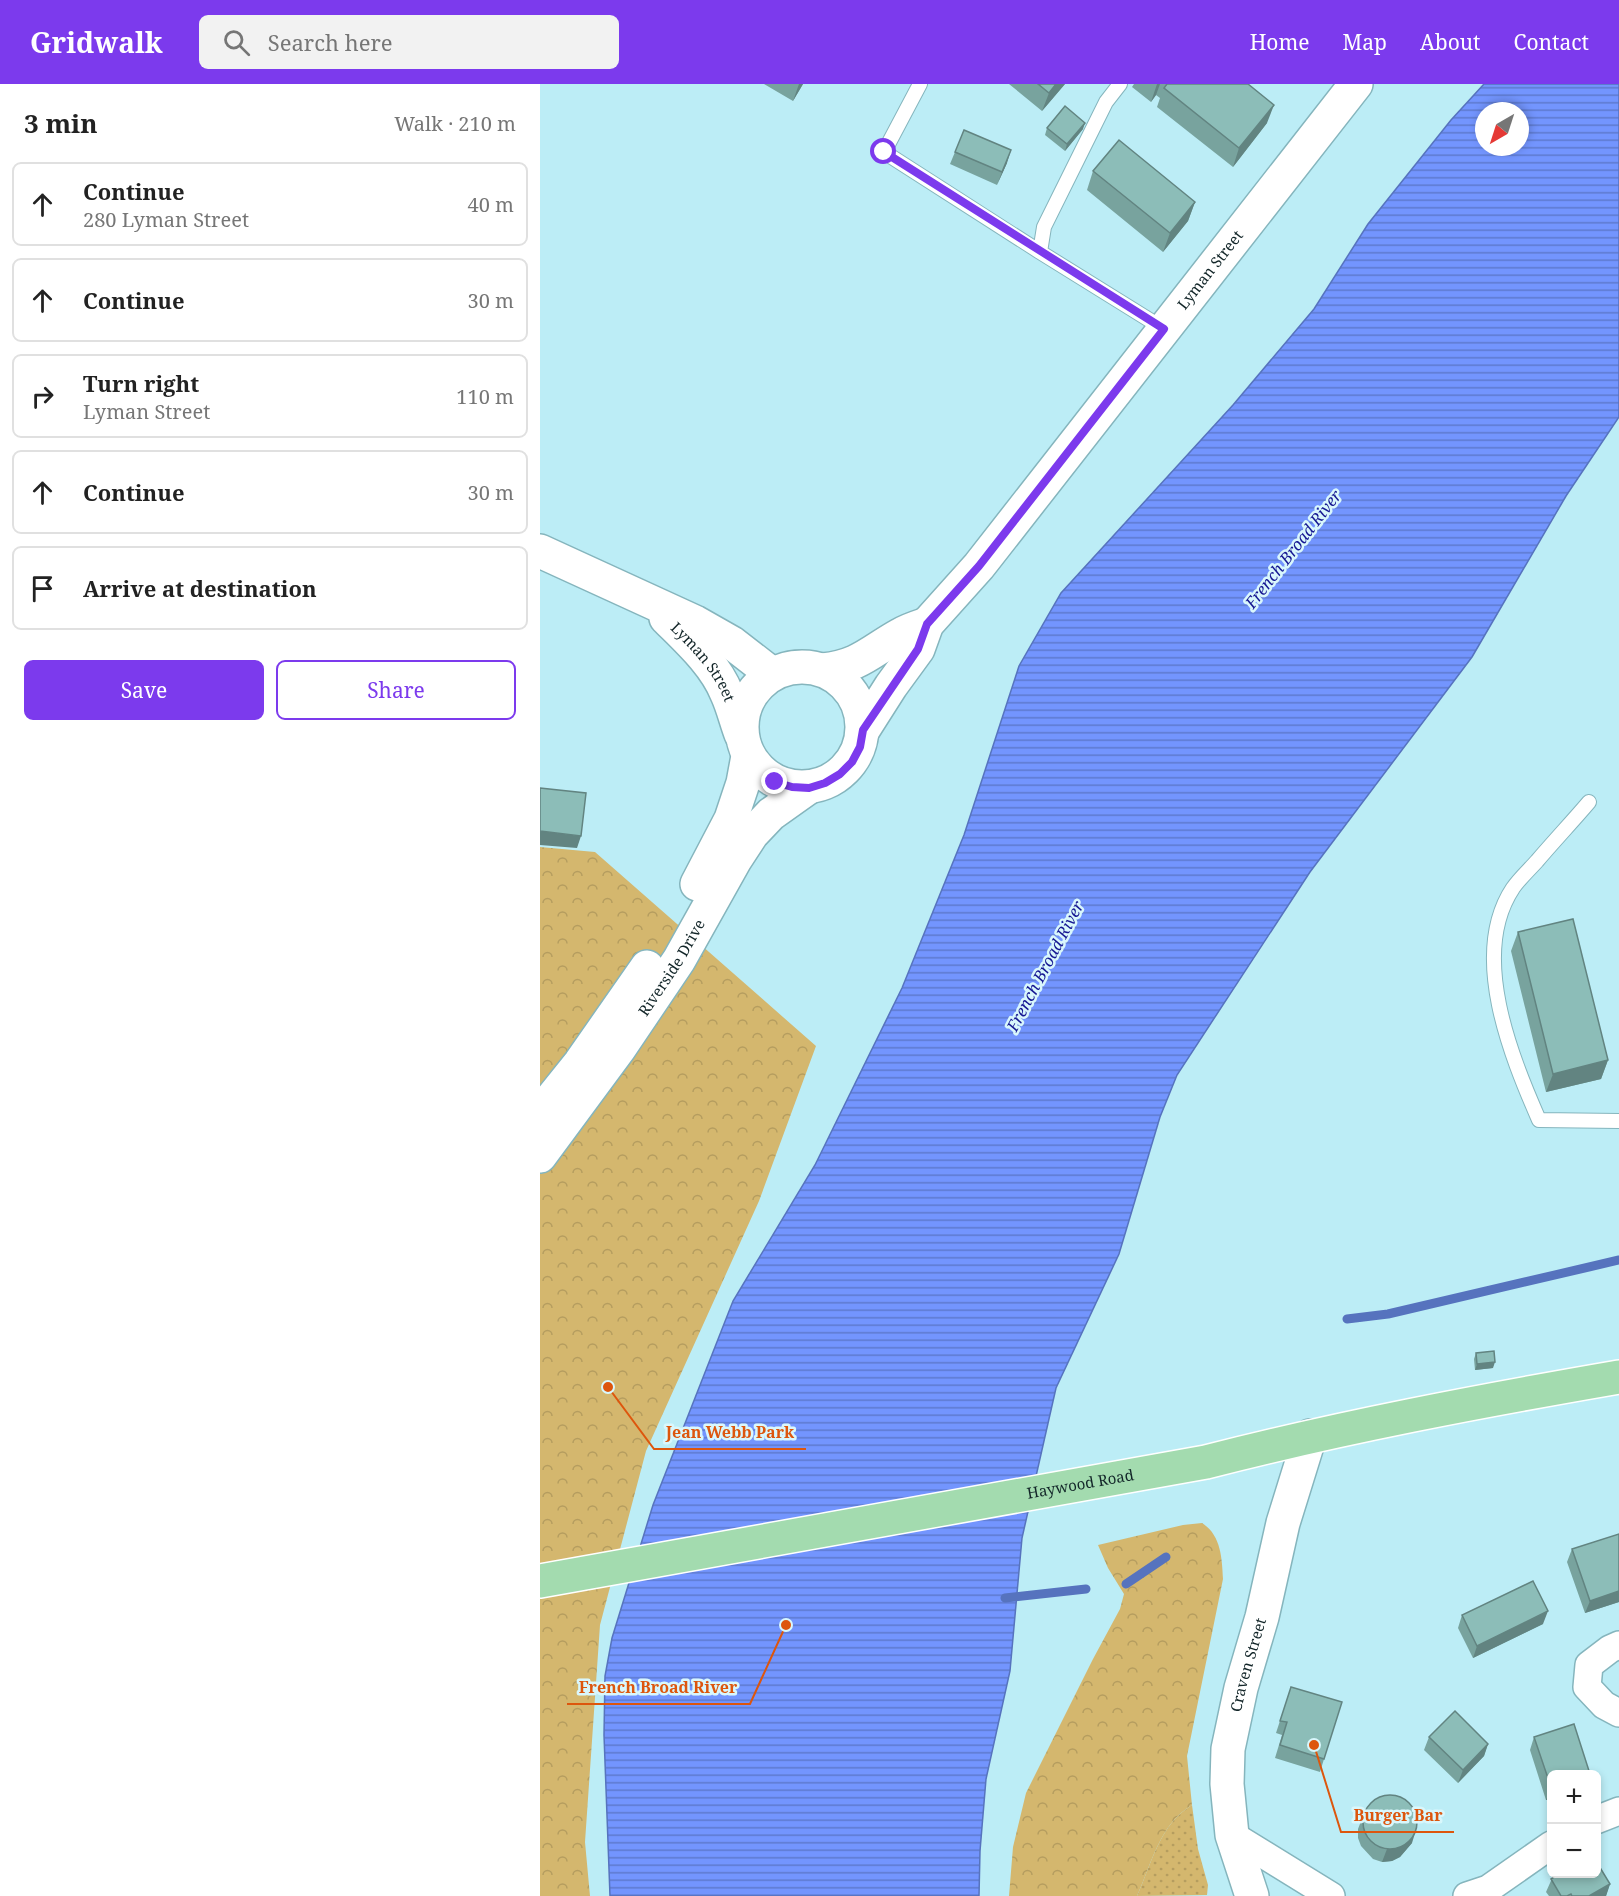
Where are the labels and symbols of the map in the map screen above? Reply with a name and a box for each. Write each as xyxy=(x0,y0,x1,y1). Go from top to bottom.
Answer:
north arrow xyxy=(1475,102,1529,156)
route start xyxy=(870,138,896,164)
street label: Lyman Street xyxy=(1172,226,1247,313)
water label: French Broad River xyxy=(1239,485,1346,614)
street label: Lyman Street xyxy=(667,617,740,704)
route end xyxy=(761,768,787,794)
water label: French Broad River xyxy=(1001,897,1089,1036)
street label: Riverside Drive xyxy=(633,915,709,1020)
callout: Jean Webb Park xyxy=(654,1415,806,1449)
text: Jean Webb Park xyxy=(665,1421,795,1443)
street label: Haywood Road xyxy=(1025,1464,1135,1503)
street label: Craven Street xyxy=(1225,1615,1270,1713)
callout: French Broad River xyxy=(567,1670,750,1704)
text: French Broad River xyxy=(579,1676,738,1698)
callout: Burger Bar xyxy=(1341,1798,1454,1832)
text: Burger Bar xyxy=(1353,1804,1443,1826)

